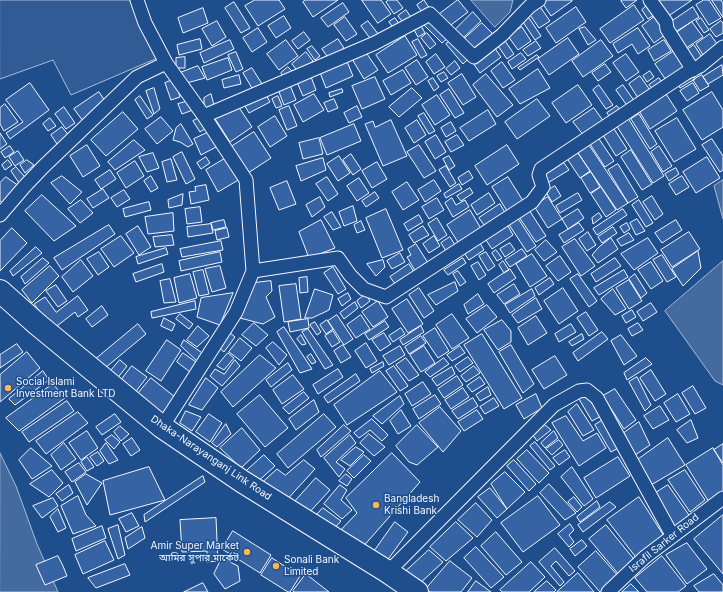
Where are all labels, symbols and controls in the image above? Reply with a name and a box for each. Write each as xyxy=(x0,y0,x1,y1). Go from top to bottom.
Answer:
place label: Social Islami Investment Bank LTD xyxy=(16,376,116,400)
marker: Social Islami Investment Bank LTD xyxy=(3,383,13,393)
street label: Dhaka-Narayanganj Link Road xyxy=(148,413,274,503)
place label: Bangladesh Krishi Bank xyxy=(384,493,439,516)
marker: Bangladesh Krishi Bank xyxy=(371,500,381,510)
street label: Israfil Sarker Road xyxy=(627,511,701,575)
place label: Amir Super Market আমির সুপার মার্কেট xyxy=(151,540,239,564)
marker: Amir Super Market আমির সুপার মার্কেট xyxy=(242,547,252,557)
place label: Sonali Bank Limited xyxy=(284,554,339,578)
marker: Sonali Bank Limited xyxy=(271,561,281,571)

